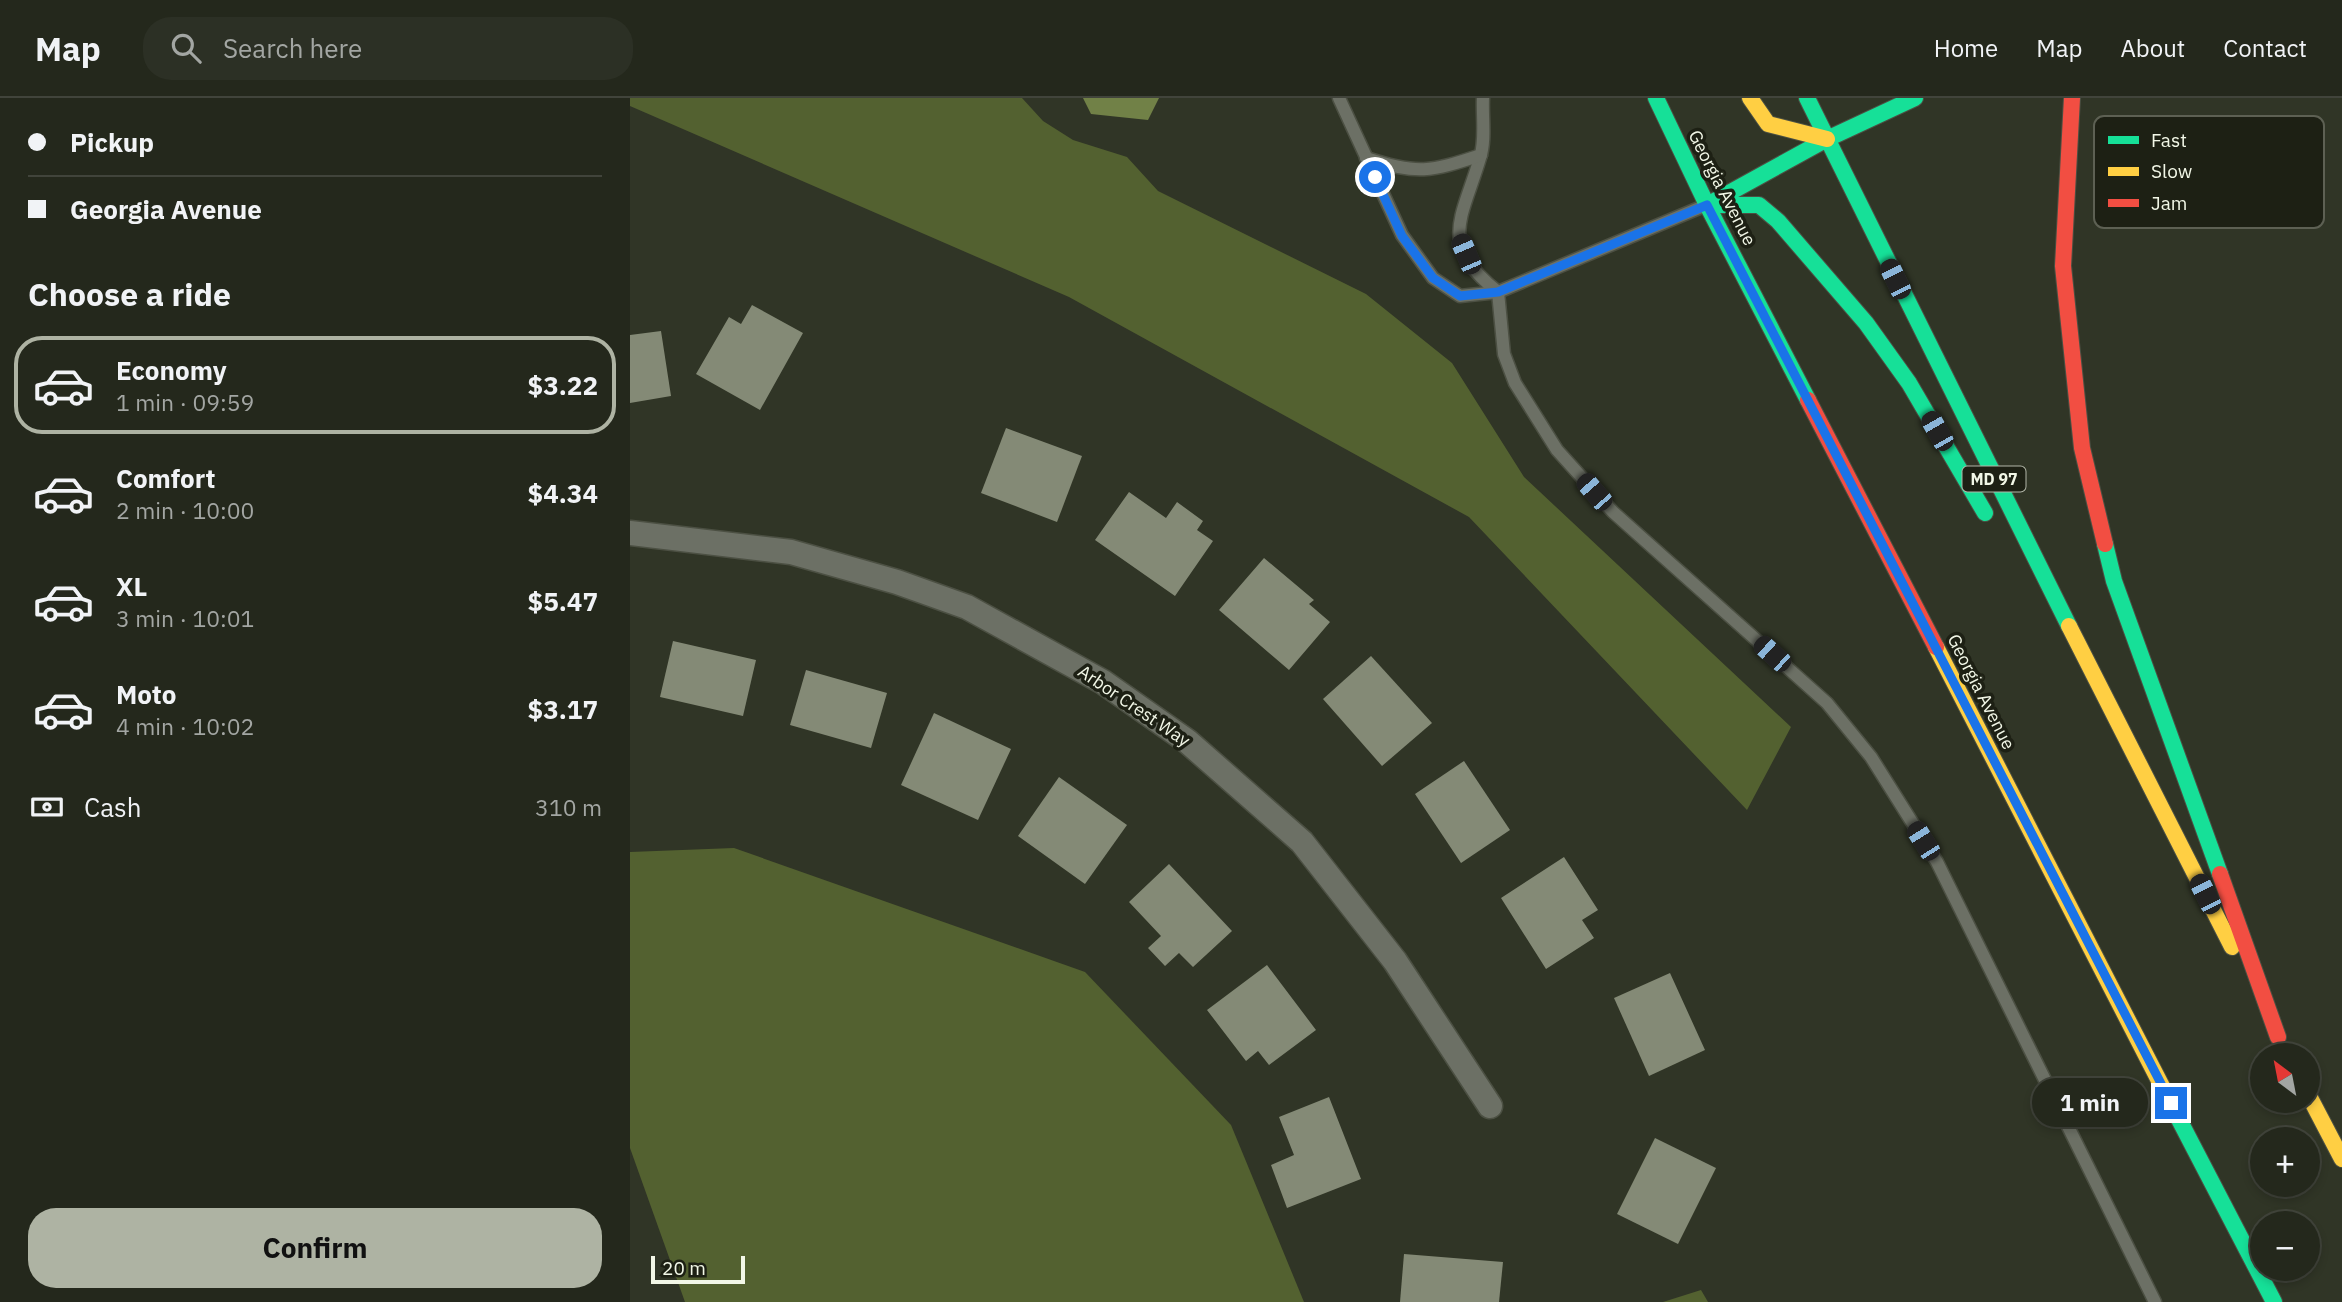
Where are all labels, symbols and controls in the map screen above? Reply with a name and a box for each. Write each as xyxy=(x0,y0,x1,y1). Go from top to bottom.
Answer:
search box xyxy=(143,17,633,80)
text: Map xyxy=(35,27,101,70)
icon: search xyxy=(167,29,205,67)
text: Search here xyxy=(223,31,362,65)
text: Home xyxy=(1934,32,1998,64)
text: Map xyxy=(2036,32,2082,64)
text: About xyxy=(2120,32,2185,64)
text: Contact xyxy=(2223,32,2307,64)
legend xyxy=(2094,116,2324,228)
text: Pickup xyxy=(70,125,154,159)
street label: Georgia Avenue xyxy=(1683,126,1761,250)
text: Fast xyxy=(2151,128,2187,152)
text: Slow xyxy=(2151,159,2192,183)
route start xyxy=(1359,161,1391,193)
text: Jam xyxy=(2151,191,2187,215)
text: Georgia Avenue xyxy=(70,192,262,226)
car xyxy=(1449,231,1484,277)
car xyxy=(1877,256,1914,302)
text: Choose a ride xyxy=(28,273,231,315)
text: Economy xyxy=(116,353,227,387)
icon: car xyxy=(32,354,95,417)
text: $3.22 xyxy=(528,368,598,402)
text: 1 min · 09:59 xyxy=(116,387,254,417)
car xyxy=(1918,408,1957,454)
text: Comfort xyxy=(116,461,215,495)
icon: car xyxy=(32,462,95,525)
road number: MD 97 xyxy=(1962,466,2026,492)
car xyxy=(1573,469,1616,515)
text: $4.34 xyxy=(528,476,598,510)
text: 2 min · 10:00 xyxy=(116,495,254,525)
text: XL xyxy=(116,569,147,603)
icon: car xyxy=(32,570,95,633)
text: $5.47 xyxy=(528,584,598,618)
text: 3 min · 10:01 xyxy=(116,603,254,633)
street label: Georgia Avenue xyxy=(1942,630,2020,754)
car xyxy=(1750,632,1795,676)
street label: Arbor Crest Way xyxy=(1074,660,1195,752)
text: Moto xyxy=(116,677,176,711)
icon: car xyxy=(32,678,95,741)
text: $3.17 xyxy=(528,692,598,726)
text: 4 min · 10:02 xyxy=(116,711,254,741)
icon: cash xyxy=(28,788,66,826)
text: Cash xyxy=(84,790,141,824)
text: 310 m xyxy=(535,792,602,822)
car xyxy=(1903,818,1944,864)
car xyxy=(2187,871,2224,917)
north arrow xyxy=(2250,1043,2320,1113)
map controls xyxy=(2250,1043,2320,1281)
callout: 1 min xyxy=(2031,1079,2146,1128)
text: 1 min xyxy=(2060,1087,2120,1117)
route end xyxy=(2155,1087,2187,1119)
button: + xyxy=(2250,1127,2320,1197)
button: Confirm xyxy=(28,1208,602,1288)
button: − xyxy=(2250,1211,2320,1281)
scale bar xyxy=(651,1253,746,1285)
text: 20 m xyxy=(662,1256,706,1280)

